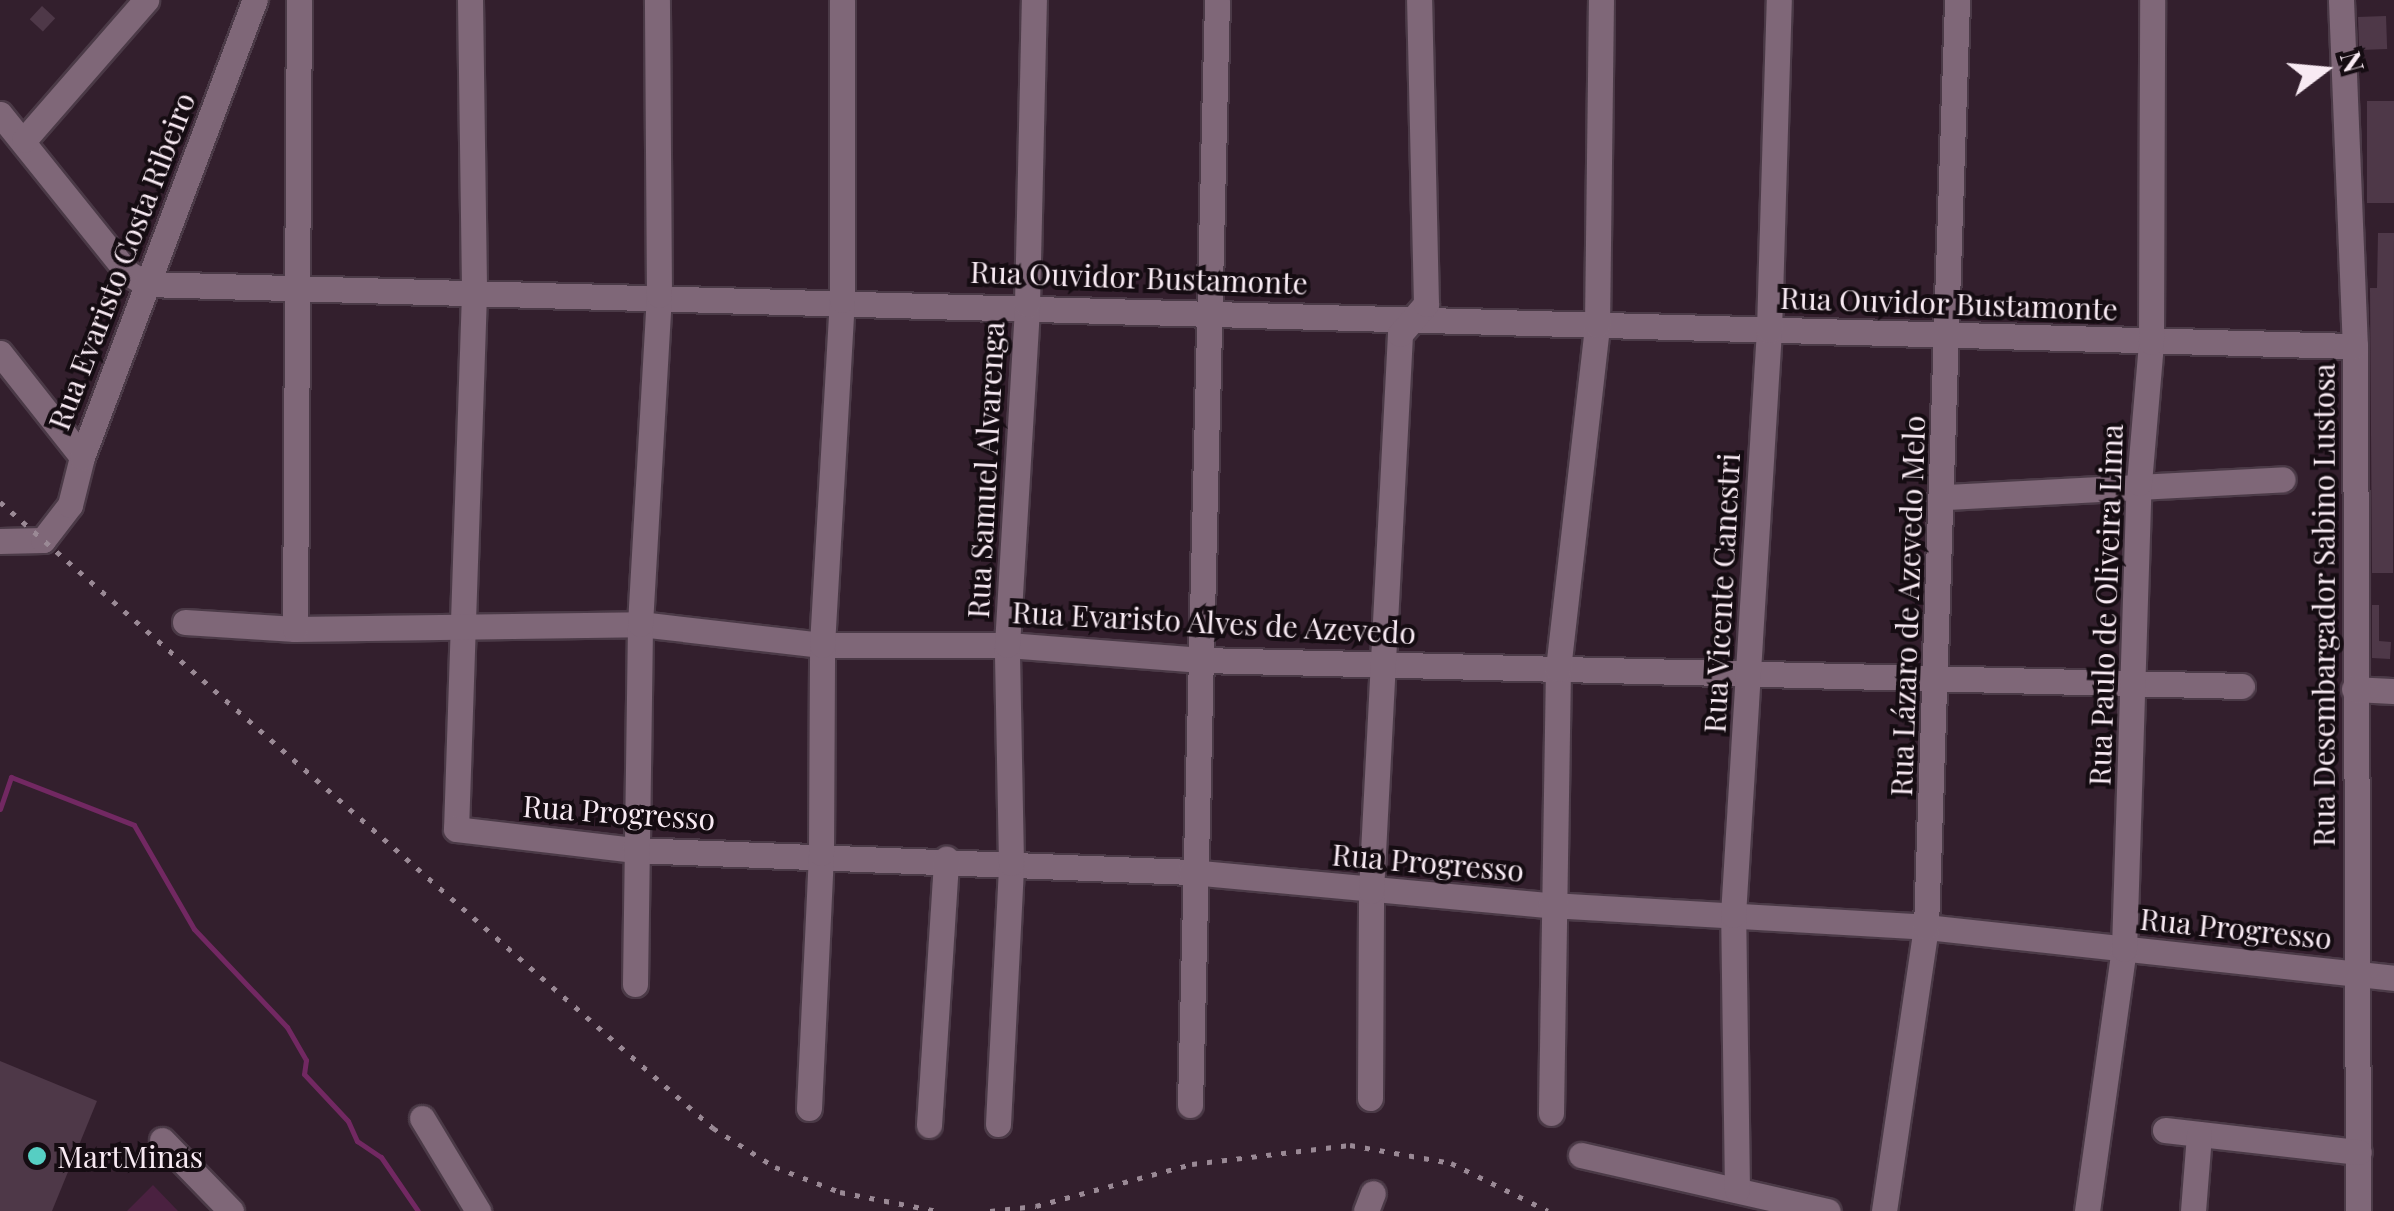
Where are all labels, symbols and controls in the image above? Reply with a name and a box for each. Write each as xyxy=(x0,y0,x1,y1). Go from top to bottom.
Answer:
north arrow xyxy=(2274,20,2374,120)
text: N xyxy=(2333,47,2374,76)
street label: Rua Evaristo Costa Ribeiro xyxy=(40,87,202,435)
street label: Rua Ouvidor Bustamonte xyxy=(969,253,1309,301)
street label: Rua Ouvidor Bustamonte xyxy=(1779,279,2119,327)
street label: Rua Samuel Alvarenga xyxy=(959,320,1011,620)
street label: Rua Desembargador Sabino Lustosa xyxy=(2305,363,2341,847)
street label: Rua Lázaro de Azevedo Melo xyxy=(1882,414,1932,798)
street label: Rua Paulo de Oliveira Lima xyxy=(2081,423,2129,787)
street label: Rua Vicente Canestri xyxy=(1696,451,1746,735)
street label: Rua Evaristo Alves de Azevedo xyxy=(1010,593,1418,651)
street label: Rua Progresso xyxy=(521,787,717,837)
street label: Rua Progresso xyxy=(1330,836,1526,888)
street label: Rua Progresso xyxy=(2138,900,2334,956)
place label: MartMinas xyxy=(57,1138,203,1174)
marker: MartMinas xyxy=(26,1145,48,1167)

